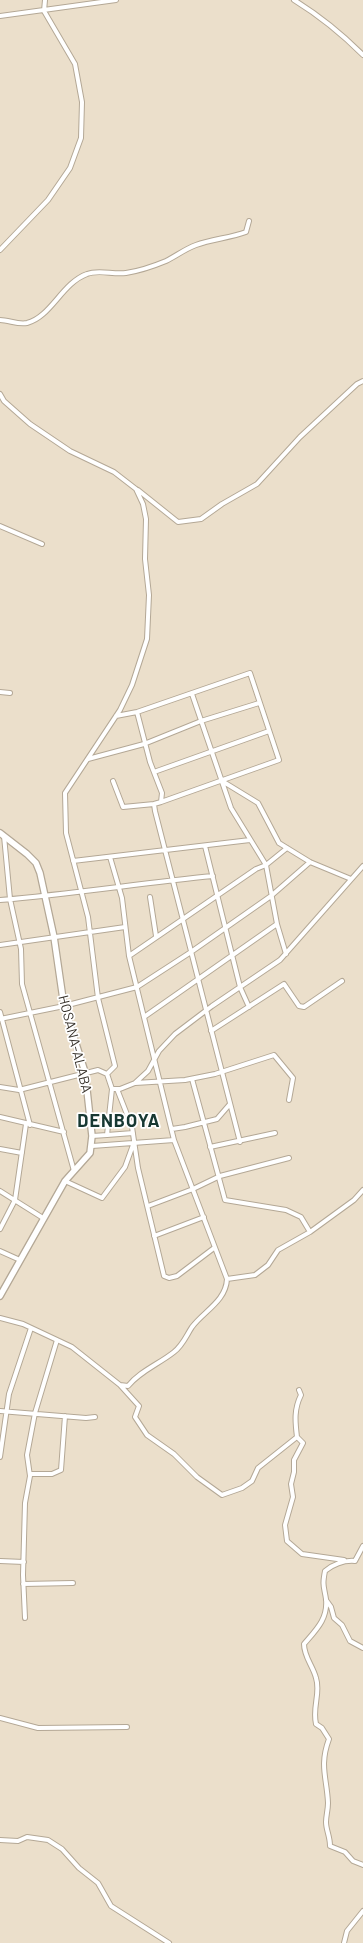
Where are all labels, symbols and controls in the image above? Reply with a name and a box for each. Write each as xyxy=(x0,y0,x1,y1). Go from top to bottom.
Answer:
street label: HOSANA-ALABA xyxy=(55,993,95,1095)
district label: DENBOYA xyxy=(77,1110,161,1132)

